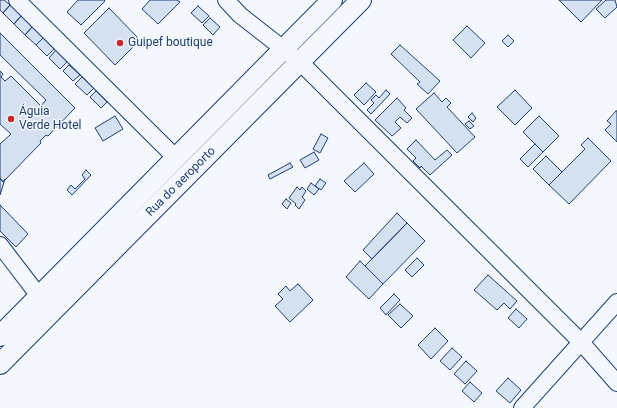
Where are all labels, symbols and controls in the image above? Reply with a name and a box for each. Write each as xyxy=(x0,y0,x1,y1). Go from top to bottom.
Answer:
place label: Guipef boutique xyxy=(128,36,213,50)
marker: Guipef boutique xyxy=(115,38,125,48)
place label: Águia Verde Hotel xyxy=(19,105,81,133)
marker: Águia Verde Hotel xyxy=(6,114,16,124)
street label: Rua do aeroporto xyxy=(143,144,219,220)

